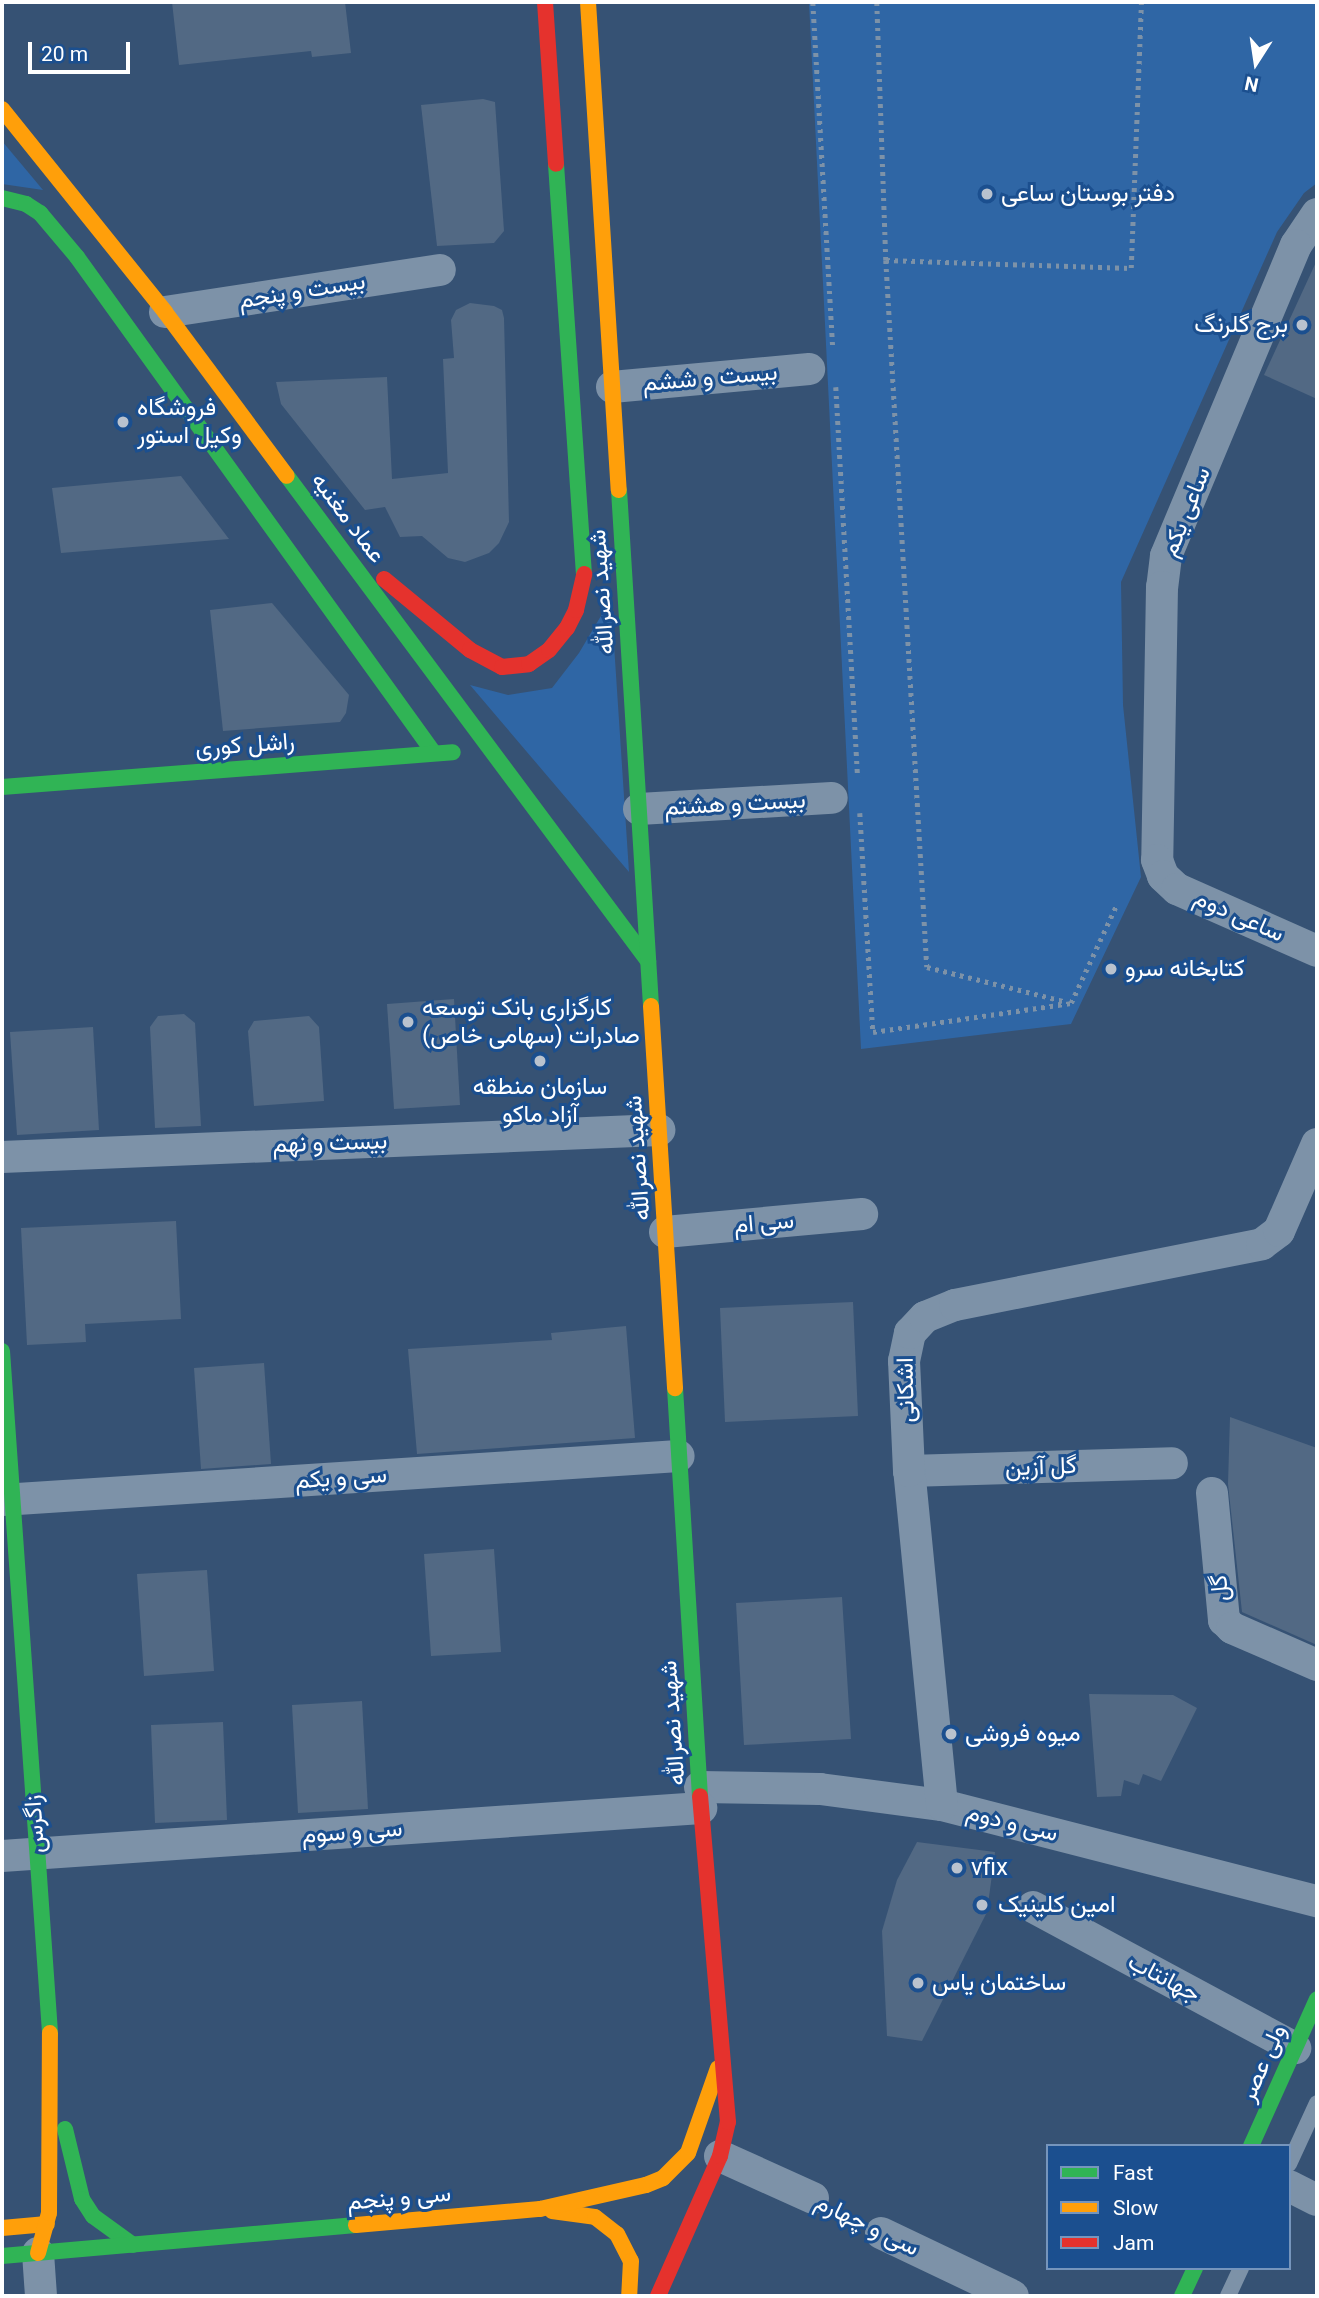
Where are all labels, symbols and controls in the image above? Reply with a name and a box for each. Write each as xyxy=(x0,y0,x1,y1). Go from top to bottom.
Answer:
scale bar xyxy=(32,28,133,72)
north arrow xyxy=(1221,28,1291,98)
text: 20 m xyxy=(41,42,88,66)
text: N xyxy=(1243,71,1260,97)
place label: دفتر بوستان ساعی xyxy=(1001,180,1175,208)
marker: دفتر بوستان ساعی xyxy=(979,186,995,202)
street label: بیست و پنجم xyxy=(237,267,367,315)
place label: برج گلرنگ xyxy=(1194,311,1288,339)
marker: برج گلرنگ xyxy=(1294,317,1310,333)
street label: بیست و ششم xyxy=(641,358,779,398)
place label: فروشگاه وکیل استور xyxy=(137,394,242,450)
marker: فروشگاه وکیل استور xyxy=(115,414,131,430)
street label: ساعی یکم xyxy=(1155,463,1217,561)
street label: عماد مغنیه xyxy=(305,467,391,569)
street label: شهید نصرالله xyxy=(583,529,621,655)
street label: راشل کوری xyxy=(194,727,296,763)
street label: بیست و هشتم xyxy=(664,786,806,822)
street label: ساعی دوم xyxy=(1189,883,1289,949)
place label: کتابخانه سرو xyxy=(1125,955,1245,983)
marker: کتابخانه سرو xyxy=(1103,961,1119,977)
place label: کارگزاری بانک توسعه صادرات (سهامی خاص) xyxy=(422,994,640,1050)
marker: کارگزاری بانک توسعه صادرات (سهامی خاص) xyxy=(400,1014,416,1030)
marker: سازمان منطقه آزاد ماکو xyxy=(532,1053,548,1069)
place label: سازمان منطقه آزاد ماکو xyxy=(473,1073,607,1129)
street label: شهید نصرالله xyxy=(619,1095,657,1221)
street label: بیست و نهم xyxy=(272,1127,388,1159)
street label: سی ام xyxy=(733,1206,795,1240)
street label: اشکانی xyxy=(891,1357,921,1423)
street label: گل آزین xyxy=(1004,1451,1078,1483)
street label: سی و یکم xyxy=(294,1460,388,1496)
street label: گل xyxy=(1204,1573,1236,1603)
street label: شهید نصرالله xyxy=(654,1660,692,1786)
place label: میوه فروشی xyxy=(965,1720,1081,1748)
marker: میوه فروشی xyxy=(943,1726,959,1742)
street label: زاگرس xyxy=(19,1794,51,1854)
street label: سی و دوم xyxy=(963,1798,1061,1848)
street label: سی و سوم xyxy=(301,1814,403,1850)
place label: vfix xyxy=(971,1854,1008,1882)
marker: vfix xyxy=(949,1860,965,1876)
place label: امین کلینیک xyxy=(998,1891,1116,1919)
marker: امین کلینیک xyxy=(972,1895,992,1915)
street label: جهانتاب xyxy=(1123,1947,1205,2009)
place label: ساختمان یاس xyxy=(932,1969,1066,1997)
marker: ساختمان یاس xyxy=(910,1975,926,1991)
street label: ولی عصر xyxy=(1233,2020,1293,2106)
legend xyxy=(1046,2144,1291,2270)
text: Fast xyxy=(1113,2161,1153,2185)
street label: سی و پنجم xyxy=(346,2179,452,2217)
street label: سی و چهارم xyxy=(810,2188,924,2262)
text: Slow xyxy=(1113,2196,1158,2220)
text: Jam xyxy=(1113,2231,1154,2255)

